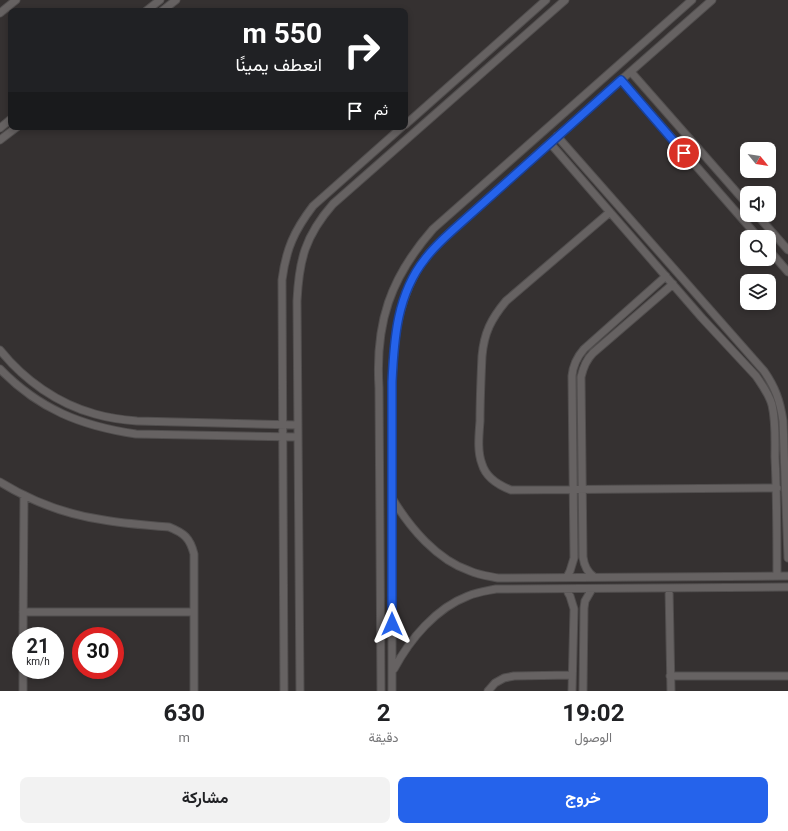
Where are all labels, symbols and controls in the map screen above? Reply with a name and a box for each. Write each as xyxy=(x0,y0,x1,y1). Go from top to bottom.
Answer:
text: 550 m xyxy=(242,14,322,58)
icon: right xyxy=(336,24,388,76)
text: انعطف يمينًا xyxy=(235,53,322,81)
icon: arrive xyxy=(344,100,366,122)
text: ثم xyxy=(374,100,388,123)
pin xyxy=(667,136,701,170)
icon: arrive xyxy=(673,142,695,164)
north arrow xyxy=(740,142,776,178)
map controls xyxy=(740,142,776,310)
button: sound xyxy=(740,186,776,222)
button: search xyxy=(740,230,776,266)
button: layers xyxy=(740,274,776,310)
position arrow xyxy=(371,603,413,645)
speed limit sign: 30 xyxy=(72,627,124,679)
text: 21 xyxy=(27,632,49,664)
text: km/h xyxy=(26,655,50,670)
text: 630 xyxy=(164,696,205,734)
text: 2 xyxy=(377,696,390,734)
text: 19:02 xyxy=(562,696,624,734)
text: m xyxy=(179,729,190,749)
text: دقيقة xyxy=(369,729,399,749)
text: الوصول xyxy=(575,729,612,749)
button: مشاركة xyxy=(20,777,390,823)
button: خروج xyxy=(398,777,768,823)

